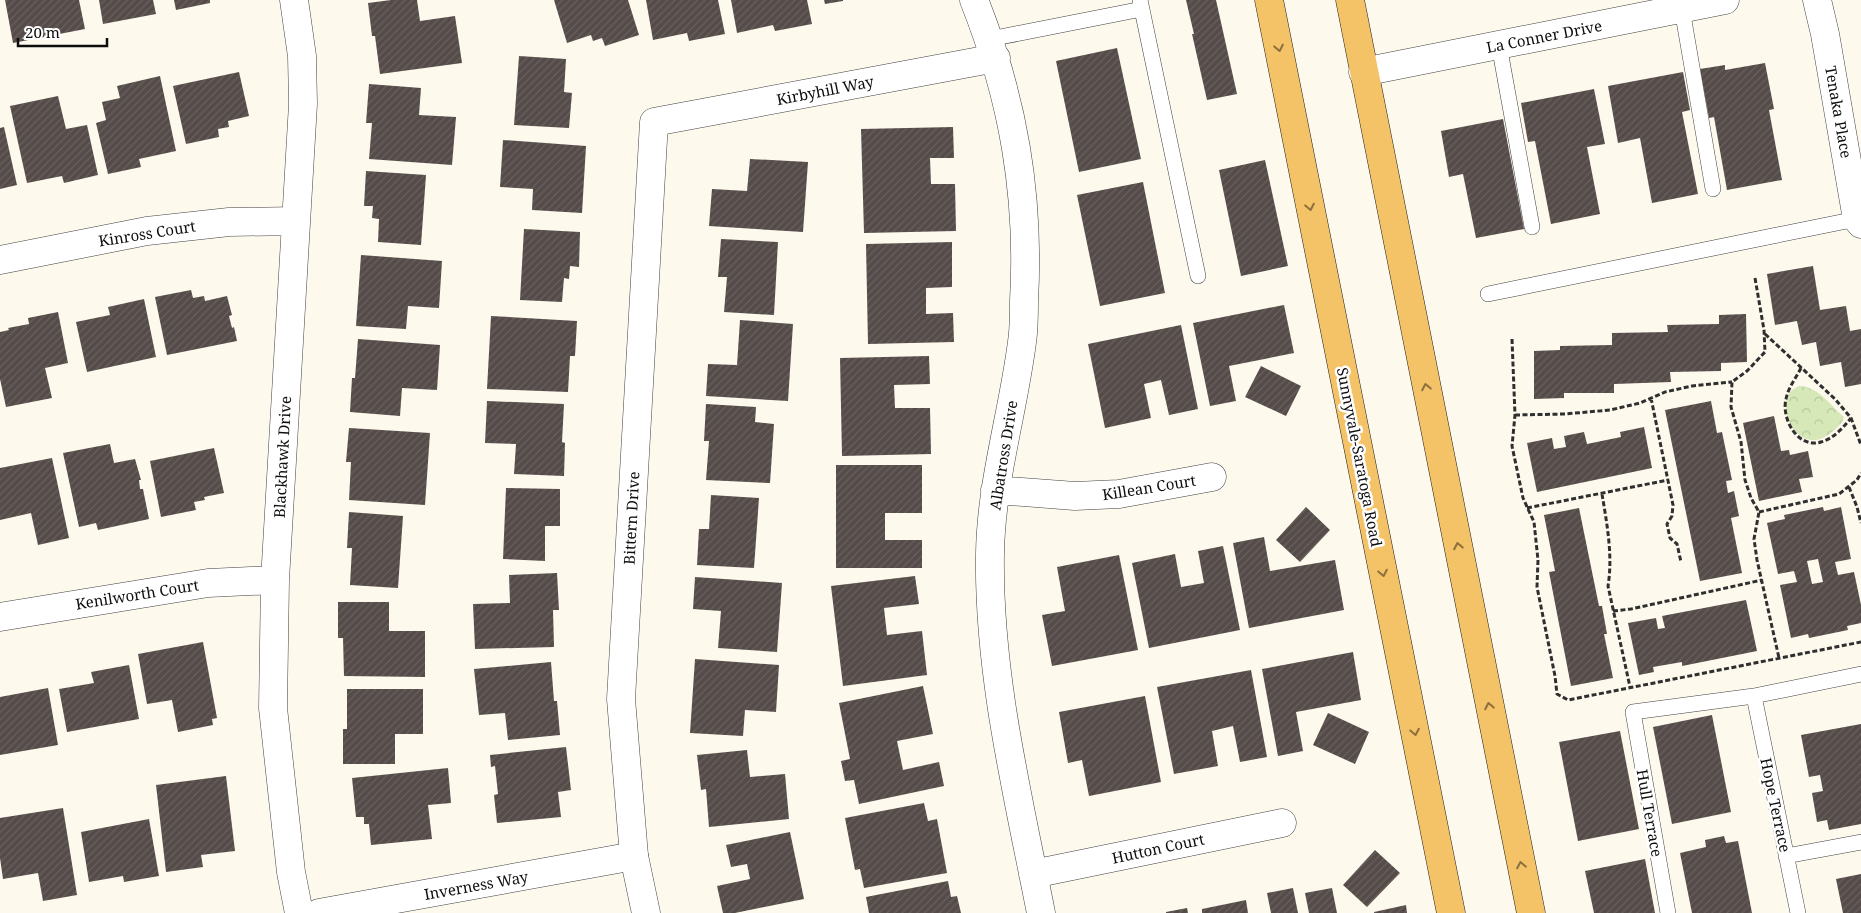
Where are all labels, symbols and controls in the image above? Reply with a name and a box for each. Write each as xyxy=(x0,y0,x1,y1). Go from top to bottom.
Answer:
scale bar xyxy=(18,15,106,47)
street label: La Conner Drive xyxy=(1484,15,1604,57)
text: 20 m xyxy=(25,22,60,42)
one-way arrow xyxy=(1273,43,1283,52)
street label: Tenaka Place xyxy=(1821,64,1857,160)
street label: Kirbyhill Way xyxy=(775,71,876,109)
one-way arrow xyxy=(1304,203,1315,212)
street label: Kinross Court xyxy=(97,215,197,251)
street label: Sunnyvale-Saratoga Road xyxy=(1333,366,1387,548)
one-way arrow xyxy=(1421,383,1432,391)
street label: Blackhawk Drive xyxy=(269,395,295,519)
street label: Albatross Drive xyxy=(984,399,1022,511)
street label: Killean Court xyxy=(1101,470,1197,504)
street label: Bittern Drive xyxy=(619,471,643,565)
one-way arrow xyxy=(1453,542,1463,551)
one-way arrow xyxy=(1377,568,1388,577)
street label: Kenilworth Court xyxy=(74,574,200,614)
one-way arrow xyxy=(1485,701,1495,710)
one-way arrow xyxy=(1409,728,1420,736)
street label: Hope Terrace xyxy=(1756,756,1796,854)
street label: Hull Terrace xyxy=(1632,768,1668,858)
street label: Hutton Court xyxy=(1110,828,1206,868)
one-way arrow xyxy=(1516,861,1527,870)
street label: Inverness Way xyxy=(422,866,530,904)

